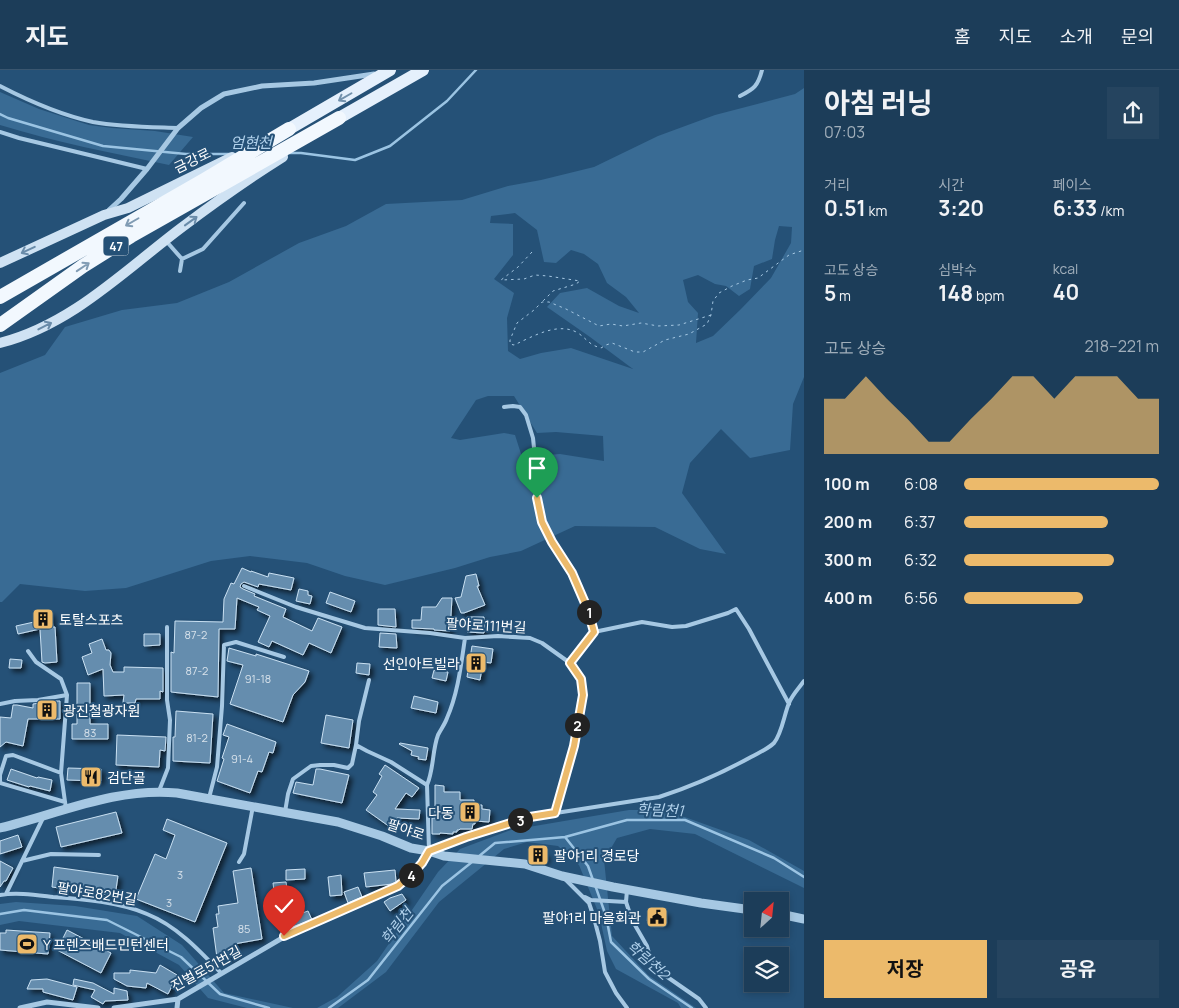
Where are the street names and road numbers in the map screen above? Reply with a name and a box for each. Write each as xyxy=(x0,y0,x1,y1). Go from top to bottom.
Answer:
street label: 금강로 xyxy=(170,143,214,177)
road number: 47 xyxy=(104,237,128,256)
street label: 팔야로111번길 xyxy=(445,613,527,637)
street label: 팔야로 xyxy=(385,814,427,844)
street label: 팔야로82번길 xyxy=(56,877,138,909)
street label: 진벌로51번길 xyxy=(167,941,245,995)

